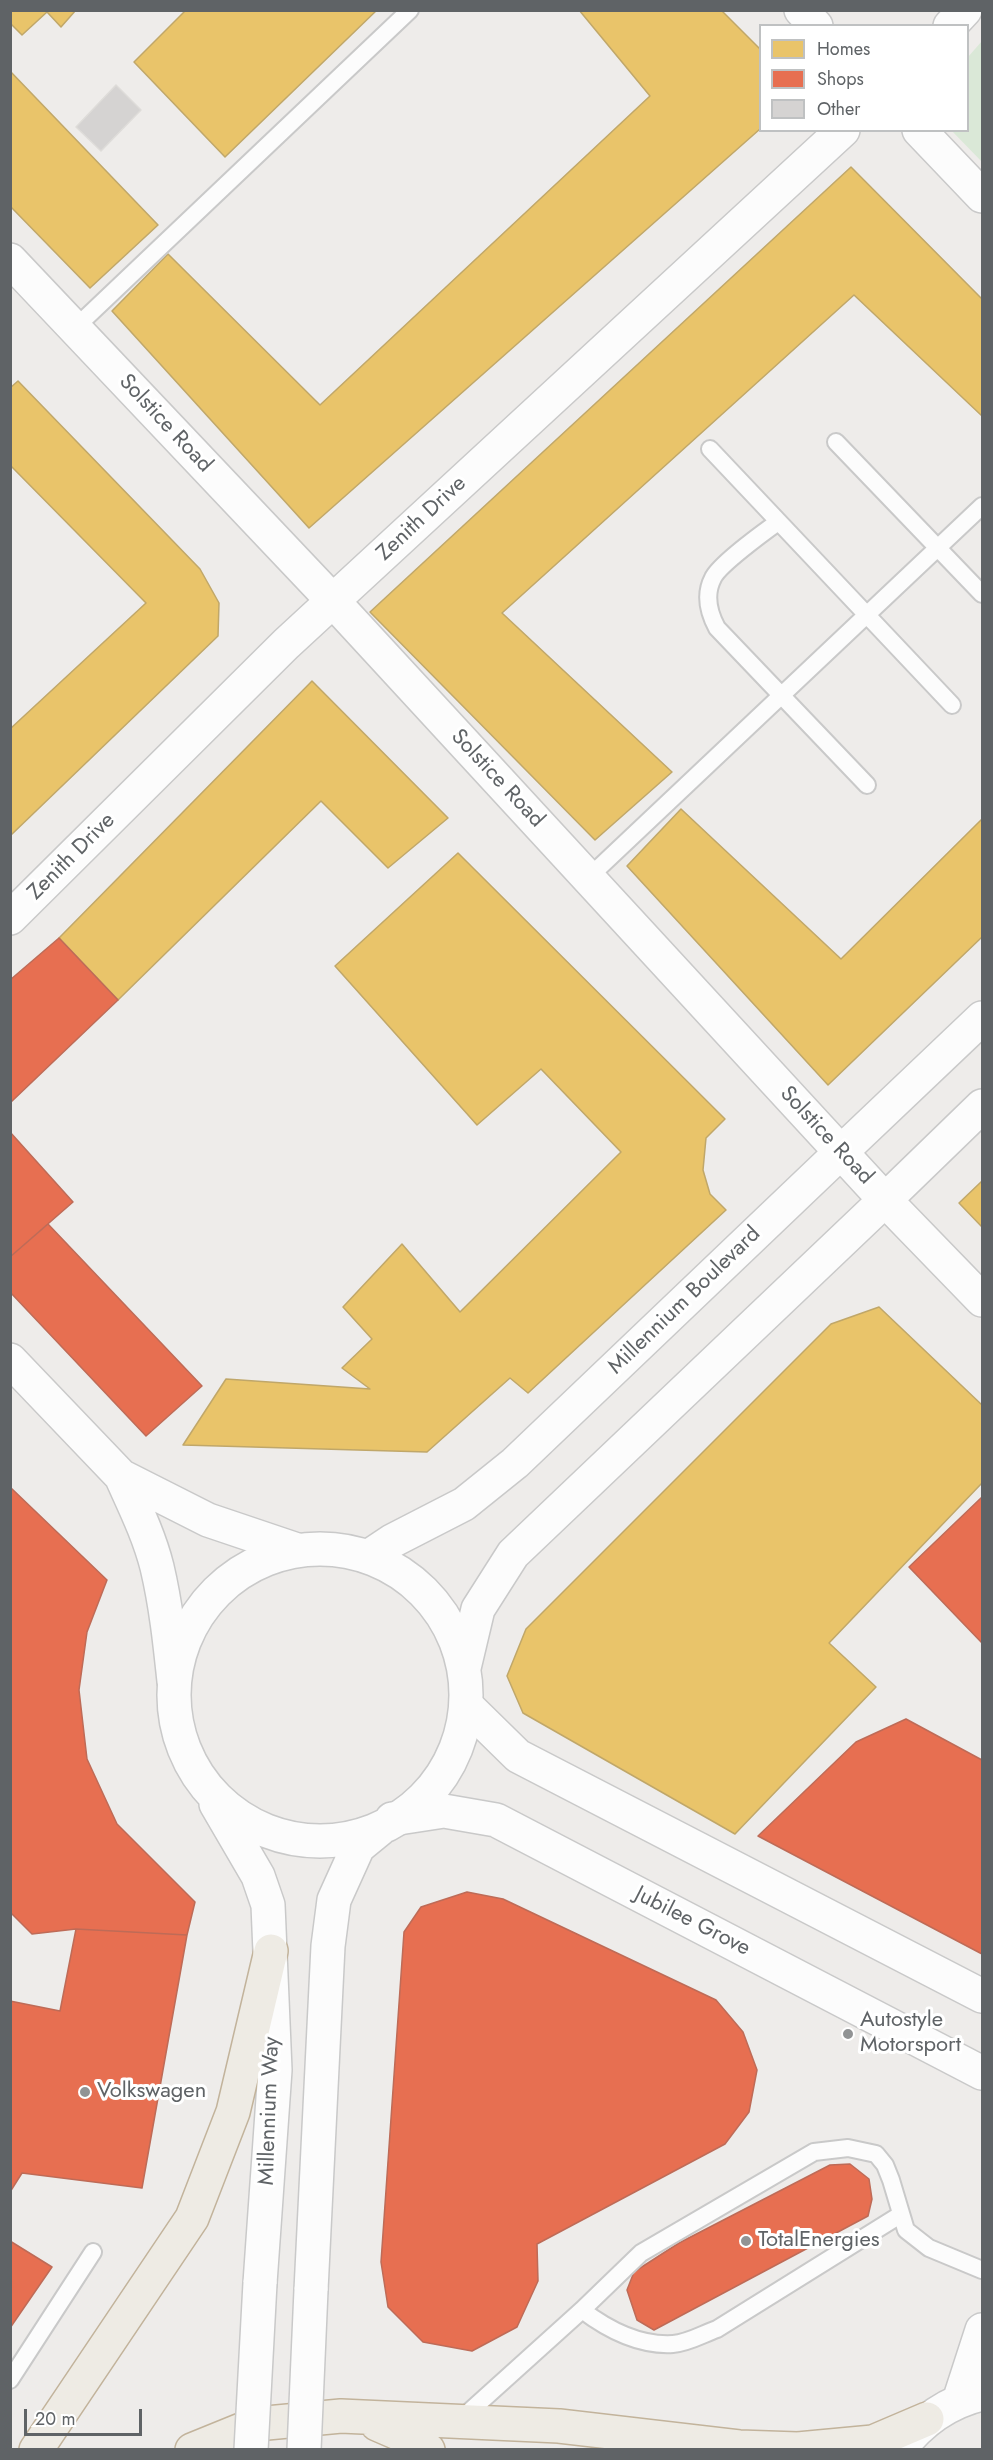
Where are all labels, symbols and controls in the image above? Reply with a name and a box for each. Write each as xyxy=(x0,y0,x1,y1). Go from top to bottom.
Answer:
legend xyxy=(759,24,969,132)
text: Homes xyxy=(817,36,870,62)
text: Shops xyxy=(817,66,864,92)
text: Other xyxy=(817,96,860,122)
street label: Solstice Road xyxy=(113,369,217,479)
street label: Zenith Drive xyxy=(372,471,472,567)
street label: Solstice Road xyxy=(445,724,549,834)
street label: Zenith Drive xyxy=(23,808,121,906)
street label: Solstice Road xyxy=(774,1081,878,1191)
street label: Millennium Boulevard xyxy=(603,1222,767,1380)
street label: Jubilee Grove xyxy=(630,1882,754,1962)
place label: Autostyle Motorsport xyxy=(860,2008,961,2060)
marker: Autostyle Motorsport xyxy=(841,2027,855,2041)
street label: Millennium Way xyxy=(254,2036,286,2186)
place label: Volkswagen xyxy=(97,2079,206,2105)
marker: Volkswagen xyxy=(78,2085,92,2099)
place label: TotalEnergies xyxy=(758,2228,880,2254)
marker: TotalEnergies xyxy=(739,2234,753,2248)
scale bar xyxy=(27,2397,146,2435)
text: 20 m xyxy=(35,2406,75,2432)

